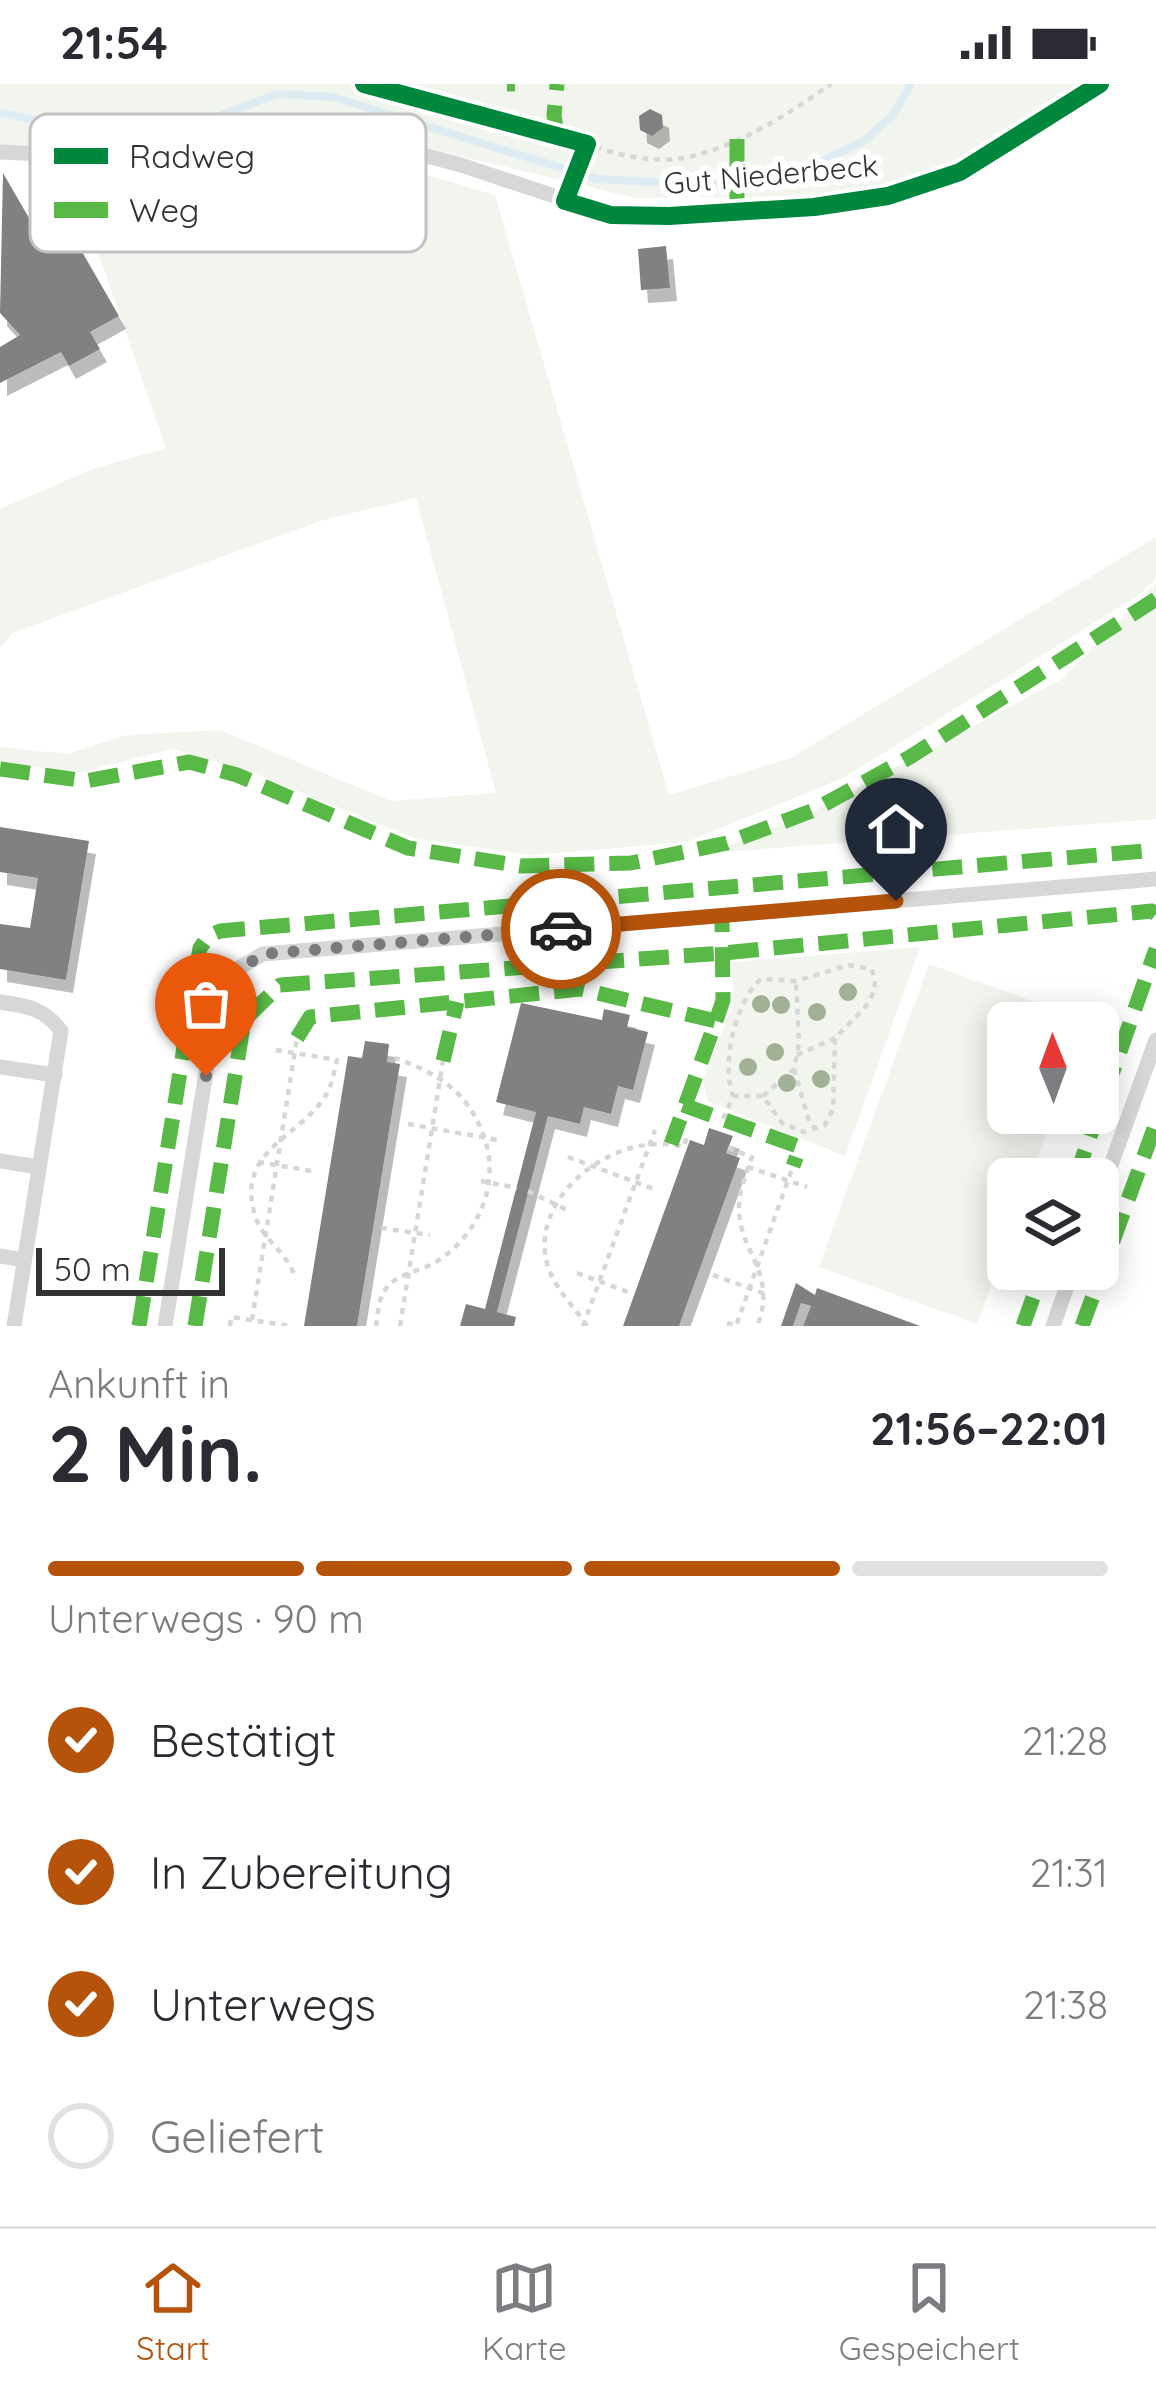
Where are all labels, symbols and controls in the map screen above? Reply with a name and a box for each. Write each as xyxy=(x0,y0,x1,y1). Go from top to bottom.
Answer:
text: 21:54 xyxy=(60,14,168,70)
legend xyxy=(30,114,426,252)
text: Radweg xyxy=(129,135,255,176)
street label: Gut Niederbeck xyxy=(662,146,880,202)
text: Weg xyxy=(129,189,199,230)
pin xyxy=(845,778,947,901)
icon: home xyxy=(863,796,929,862)
courier xyxy=(501,869,621,989)
icon: car xyxy=(528,896,594,962)
pin xyxy=(155,953,257,1076)
icon: bag xyxy=(173,971,239,1037)
north arrow xyxy=(987,1002,1119,1134)
map controls xyxy=(987,1002,1119,1290)
button: layers xyxy=(987,1158,1119,1290)
scale bar xyxy=(36,1242,225,1295)
text: 50 m xyxy=(54,1248,131,1289)
text: Ankunft in xyxy=(48,1359,230,1408)
text: 21:56–22:01 xyxy=(870,1400,1108,1456)
text: 2 Min. xyxy=(48,1404,262,1502)
text: Unterwegs · 90 m xyxy=(48,1594,364,1643)
icon: check xyxy=(48,1707,114,1773)
text: Bestätigt xyxy=(150,1712,337,1768)
text: 21:28 xyxy=(1022,1716,1108,1765)
icon: check xyxy=(48,1839,114,1905)
text: In Zubereitung xyxy=(150,1844,453,1900)
text: 21:31 xyxy=(1030,1848,1108,1897)
icon: check xyxy=(48,1971,114,2037)
text: Unterwegs xyxy=(150,1976,376,2032)
text: 21:38 xyxy=(1023,1980,1108,2029)
text: Geliefert xyxy=(150,2108,325,2164)
tab: Start xyxy=(136,2255,210,2368)
tab: Karte xyxy=(482,2255,567,2368)
tab: Gespeichert xyxy=(839,2255,1020,2368)

